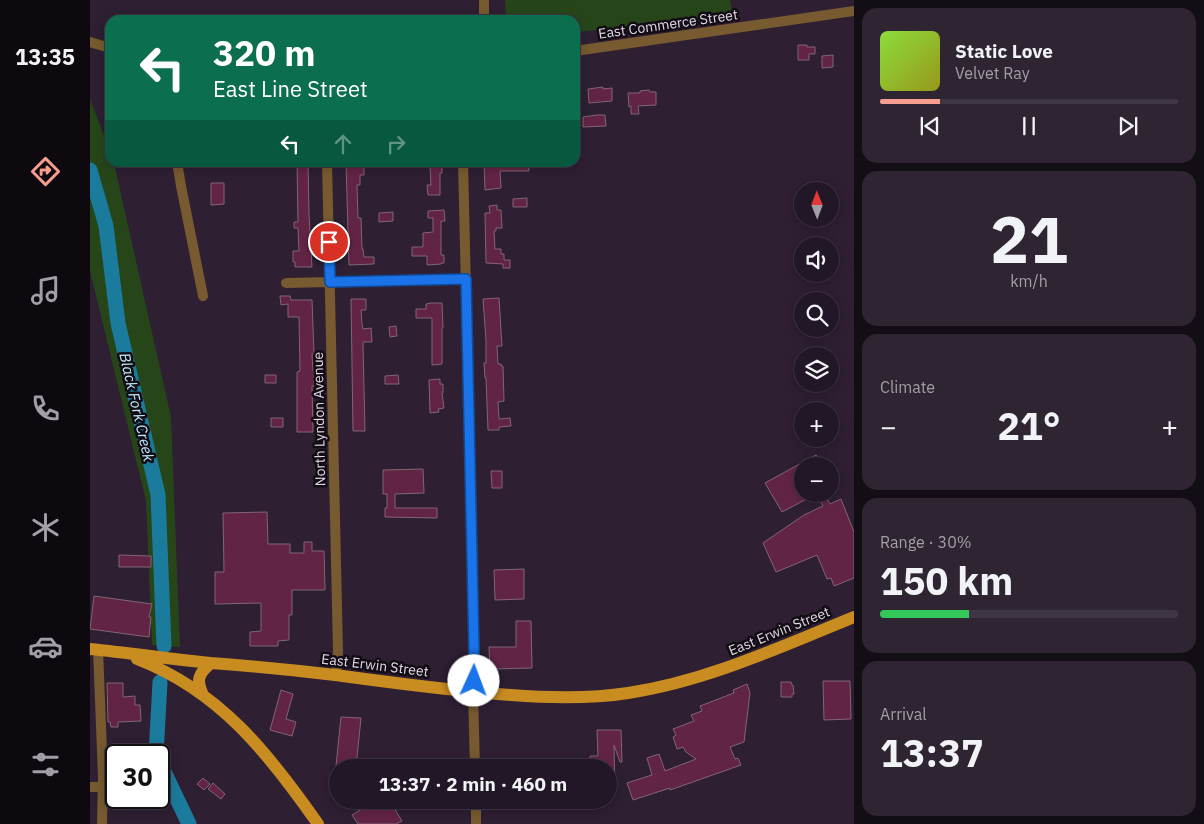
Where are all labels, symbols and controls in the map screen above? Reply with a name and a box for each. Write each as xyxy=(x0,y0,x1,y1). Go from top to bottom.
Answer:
street label: East Commerce Street xyxy=(597,5,739,43)
text: 320 m xyxy=(213,30,316,76)
icon: left xyxy=(130,35,195,100)
text: Static Love xyxy=(955,39,1053,63)
text: 13:35 xyxy=(15,42,75,71)
text: Velvet Ray xyxy=(955,63,1030,83)
text: East Line Street xyxy=(213,74,368,103)
icon: previous xyxy=(916,112,944,140)
icon: pause xyxy=(1015,112,1043,140)
icon: next xyxy=(1114,112,1142,140)
icon: left xyxy=(276,130,304,158)
icon: ahead xyxy=(329,130,357,158)
icon: right xyxy=(382,130,410,158)
icon: directions xyxy=(28,154,63,189)
north arrow xyxy=(794,182,839,228)
map controls xyxy=(794,182,839,502)
text: 21 xyxy=(990,196,1068,281)
pin xyxy=(308,221,350,263)
icon: arrive xyxy=(315,228,343,256)
button: sound xyxy=(794,237,839,282)
text: km/h xyxy=(1010,271,1048,291)
icon: music xyxy=(28,273,63,308)
button: search xyxy=(794,292,839,337)
button: layers xyxy=(794,347,839,392)
water label: Black Fork Creek xyxy=(115,351,159,463)
street label: North Lyndon Avenue xyxy=(309,351,329,486)
text: Climate xyxy=(880,377,935,397)
icon: phone xyxy=(28,391,63,426)
text: 21° xyxy=(997,401,1061,450)
button: + xyxy=(794,402,839,447)
text: − xyxy=(880,408,897,445)
text: + xyxy=(1161,408,1178,445)
button: − xyxy=(794,457,839,502)
icon: climate xyxy=(28,510,63,545)
text: Range · 30% xyxy=(880,532,972,552)
text: 150 km xyxy=(880,556,1013,605)
street label: East Erwin Street xyxy=(726,602,832,660)
icon: car xyxy=(28,629,63,664)
street label: East Erwin Street xyxy=(320,649,430,681)
position arrow xyxy=(447,654,499,706)
text: Arrival xyxy=(880,704,927,724)
text: 13:37 xyxy=(880,728,984,777)
speed limit sign: 30 xyxy=(105,744,170,809)
icon: filters xyxy=(28,747,63,782)
text: 13:37 · 2 min · 460 m xyxy=(379,772,567,796)

